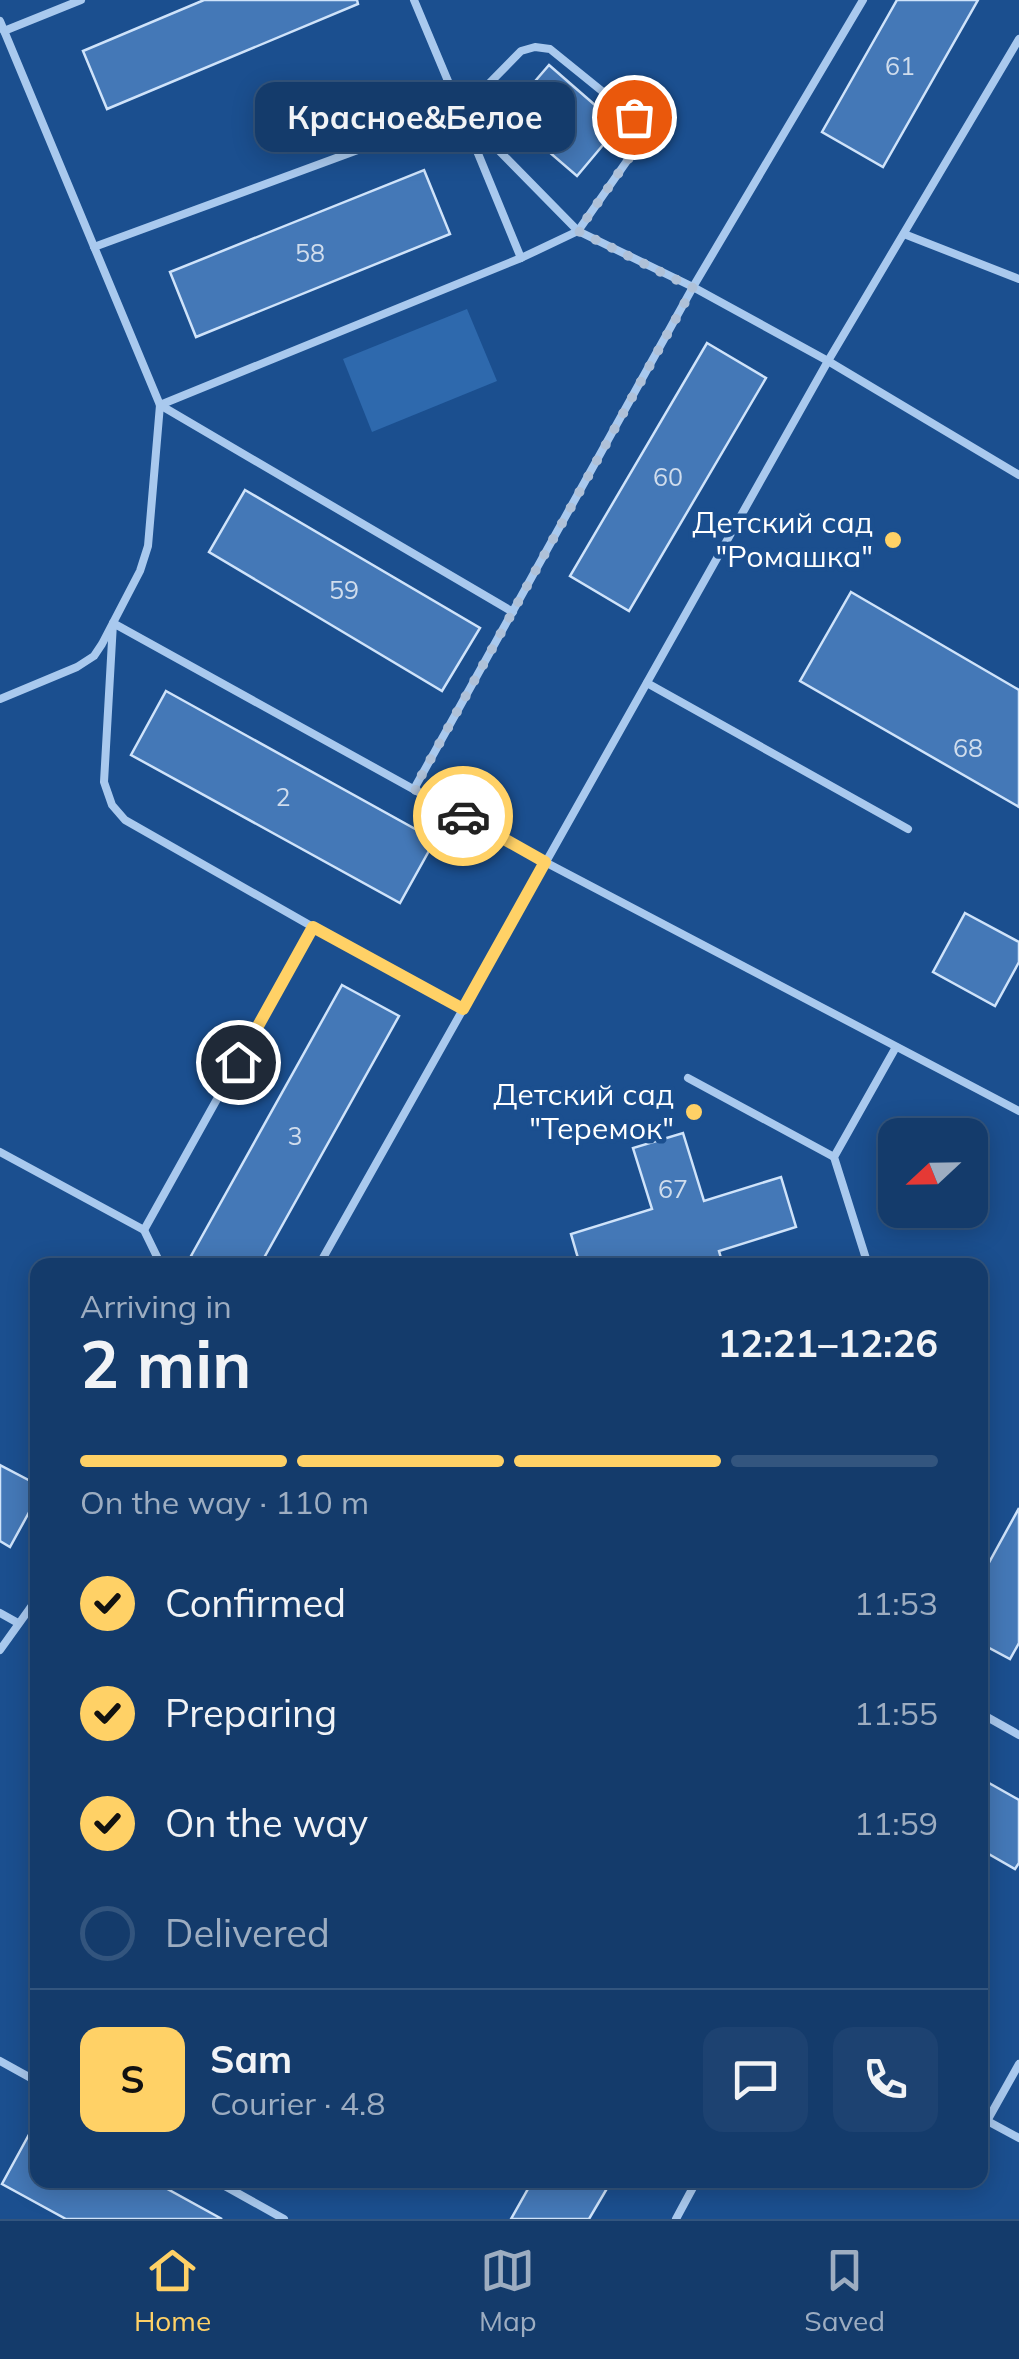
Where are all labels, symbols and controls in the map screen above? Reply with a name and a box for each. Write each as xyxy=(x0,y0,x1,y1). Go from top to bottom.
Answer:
house number: 61 xyxy=(885,50,915,81)
pin xyxy=(592,75,677,160)
callout: Красное&Белое xyxy=(254,82,574,152)
icon: bag xyxy=(607,90,662,145)
text: Красное&Белое xyxy=(287,97,543,137)
house number: 58 xyxy=(295,237,325,268)
house number: 60 xyxy=(653,461,683,492)
place label: Детский сад "Ромашка" xyxy=(692,503,873,575)
marker: Детский сад "Ромашка" xyxy=(882,529,904,551)
house number: 59 xyxy=(329,574,359,605)
house number: 68 xyxy=(953,732,983,763)
courier xyxy=(413,766,513,866)
house number: 2 xyxy=(275,781,291,812)
icon: car xyxy=(436,789,491,844)
pin xyxy=(196,1020,281,1105)
icon: home xyxy=(211,1035,266,1090)
place label: Детский сад "Теремок" xyxy=(493,1075,674,1147)
marker: Детский сад "Теремок" xyxy=(683,1101,705,1123)
north arrow xyxy=(878,1118,988,1228)
map controls xyxy=(878,1118,988,1228)
house number: 3 xyxy=(287,1120,303,1151)
house number: 67 xyxy=(658,1173,688,1204)
text: Arriving in xyxy=(80,1286,232,1326)
text: 12:21–12:26 xyxy=(718,1319,938,1367)
text: 2 min xyxy=(80,1323,251,1404)
text: On the way · 110 m xyxy=(80,1482,369,1522)
icon: check xyxy=(80,1576,135,1631)
text: Confirmed xyxy=(165,1579,346,1627)
text: 11:53 xyxy=(854,1583,938,1623)
icon: check xyxy=(80,1686,135,1741)
text: Preparing xyxy=(165,1689,337,1737)
text: 11:55 xyxy=(854,1693,938,1733)
icon: check xyxy=(80,1796,135,1851)
text: On the way xyxy=(165,1799,368,1847)
text: 11:59 xyxy=(854,1803,938,1843)
text: Delivered xyxy=(165,1909,330,1957)
button: chat xyxy=(703,2027,808,2132)
button: phone xyxy=(833,2027,938,2132)
text: Sam xyxy=(210,2035,292,2083)
text: S xyxy=(120,2055,145,2103)
text: Courier · 4.8 xyxy=(210,2083,386,2123)
tab: Home xyxy=(134,2243,211,2338)
tab: Map xyxy=(479,2243,537,2338)
tab: Saved xyxy=(804,2243,885,2338)

